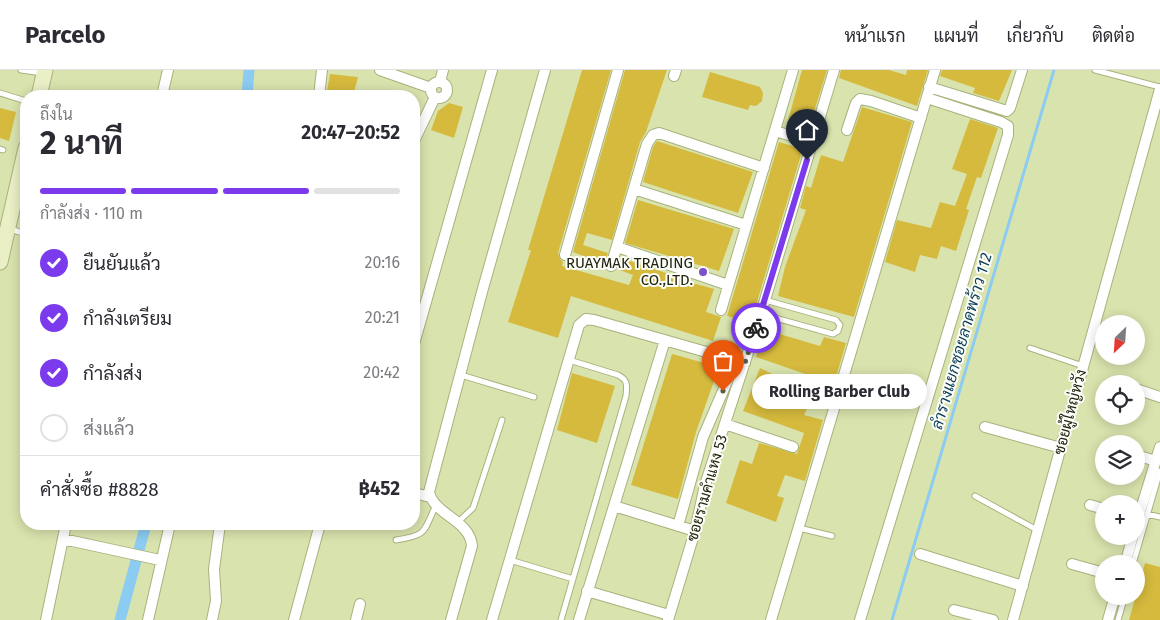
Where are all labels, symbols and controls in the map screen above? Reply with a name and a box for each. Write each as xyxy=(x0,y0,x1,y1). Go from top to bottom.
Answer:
text: Parcelo xyxy=(25,21,106,49)
text: หน้าแรก xyxy=(844,25,906,47)
text: แผนที่ xyxy=(934,25,978,47)
text: เกี่ยวกับ xyxy=(1006,25,1064,47)
text: ติดต่อ xyxy=(1092,25,1135,47)
text: ถึงใน xyxy=(40,105,73,124)
pin xyxy=(786,109,828,160)
icon: home xyxy=(793,116,821,144)
text: 20:47–20:52 xyxy=(301,121,400,144)
text: 2 นาที xyxy=(40,124,123,162)
text: กำลังส่ง · 110 m xyxy=(40,204,143,223)
icon: check xyxy=(40,249,68,277)
water label: ลำรางแยกซอยลาดพร้าว 112 xyxy=(925,250,996,432)
text: ยืนยันแล้ว xyxy=(83,252,161,275)
text: 20:16 xyxy=(364,253,400,272)
place label: RUAYMAK TRADING CO.,LTD. xyxy=(566,254,693,289)
marker: RUAYMAK TRADING CO.,LTD. xyxy=(697,266,709,278)
courier xyxy=(731,303,781,353)
icon: check xyxy=(40,304,68,332)
text: กำลังเตรียม xyxy=(83,307,172,330)
text: 20:21 xyxy=(365,308,400,327)
icon: bike xyxy=(742,314,770,342)
north arrow xyxy=(1095,315,1145,365)
map controls xyxy=(1095,315,1145,605)
pin xyxy=(702,340,744,391)
icon: bag xyxy=(709,347,737,375)
icon: check xyxy=(40,359,68,387)
text: กำลังส่ง xyxy=(83,362,142,385)
text: 20:42 xyxy=(363,363,400,382)
street label: ซอยผู้ใหญ่หวัง xyxy=(1049,367,1091,457)
callout: Rolling Barber Club xyxy=(753,374,928,408)
button: locate xyxy=(1095,375,1145,425)
text: Rolling Barber Club xyxy=(769,382,910,401)
text: ส่งแล้ว xyxy=(83,417,134,440)
street label: ซอยรามคำแหง 53 xyxy=(683,432,731,544)
button: layers xyxy=(1095,435,1145,485)
text: ฿452 xyxy=(358,477,400,500)
text: คำสั่งซื้อ #8828 xyxy=(40,478,159,501)
button: + xyxy=(1095,495,1145,545)
button: − xyxy=(1095,555,1145,605)

